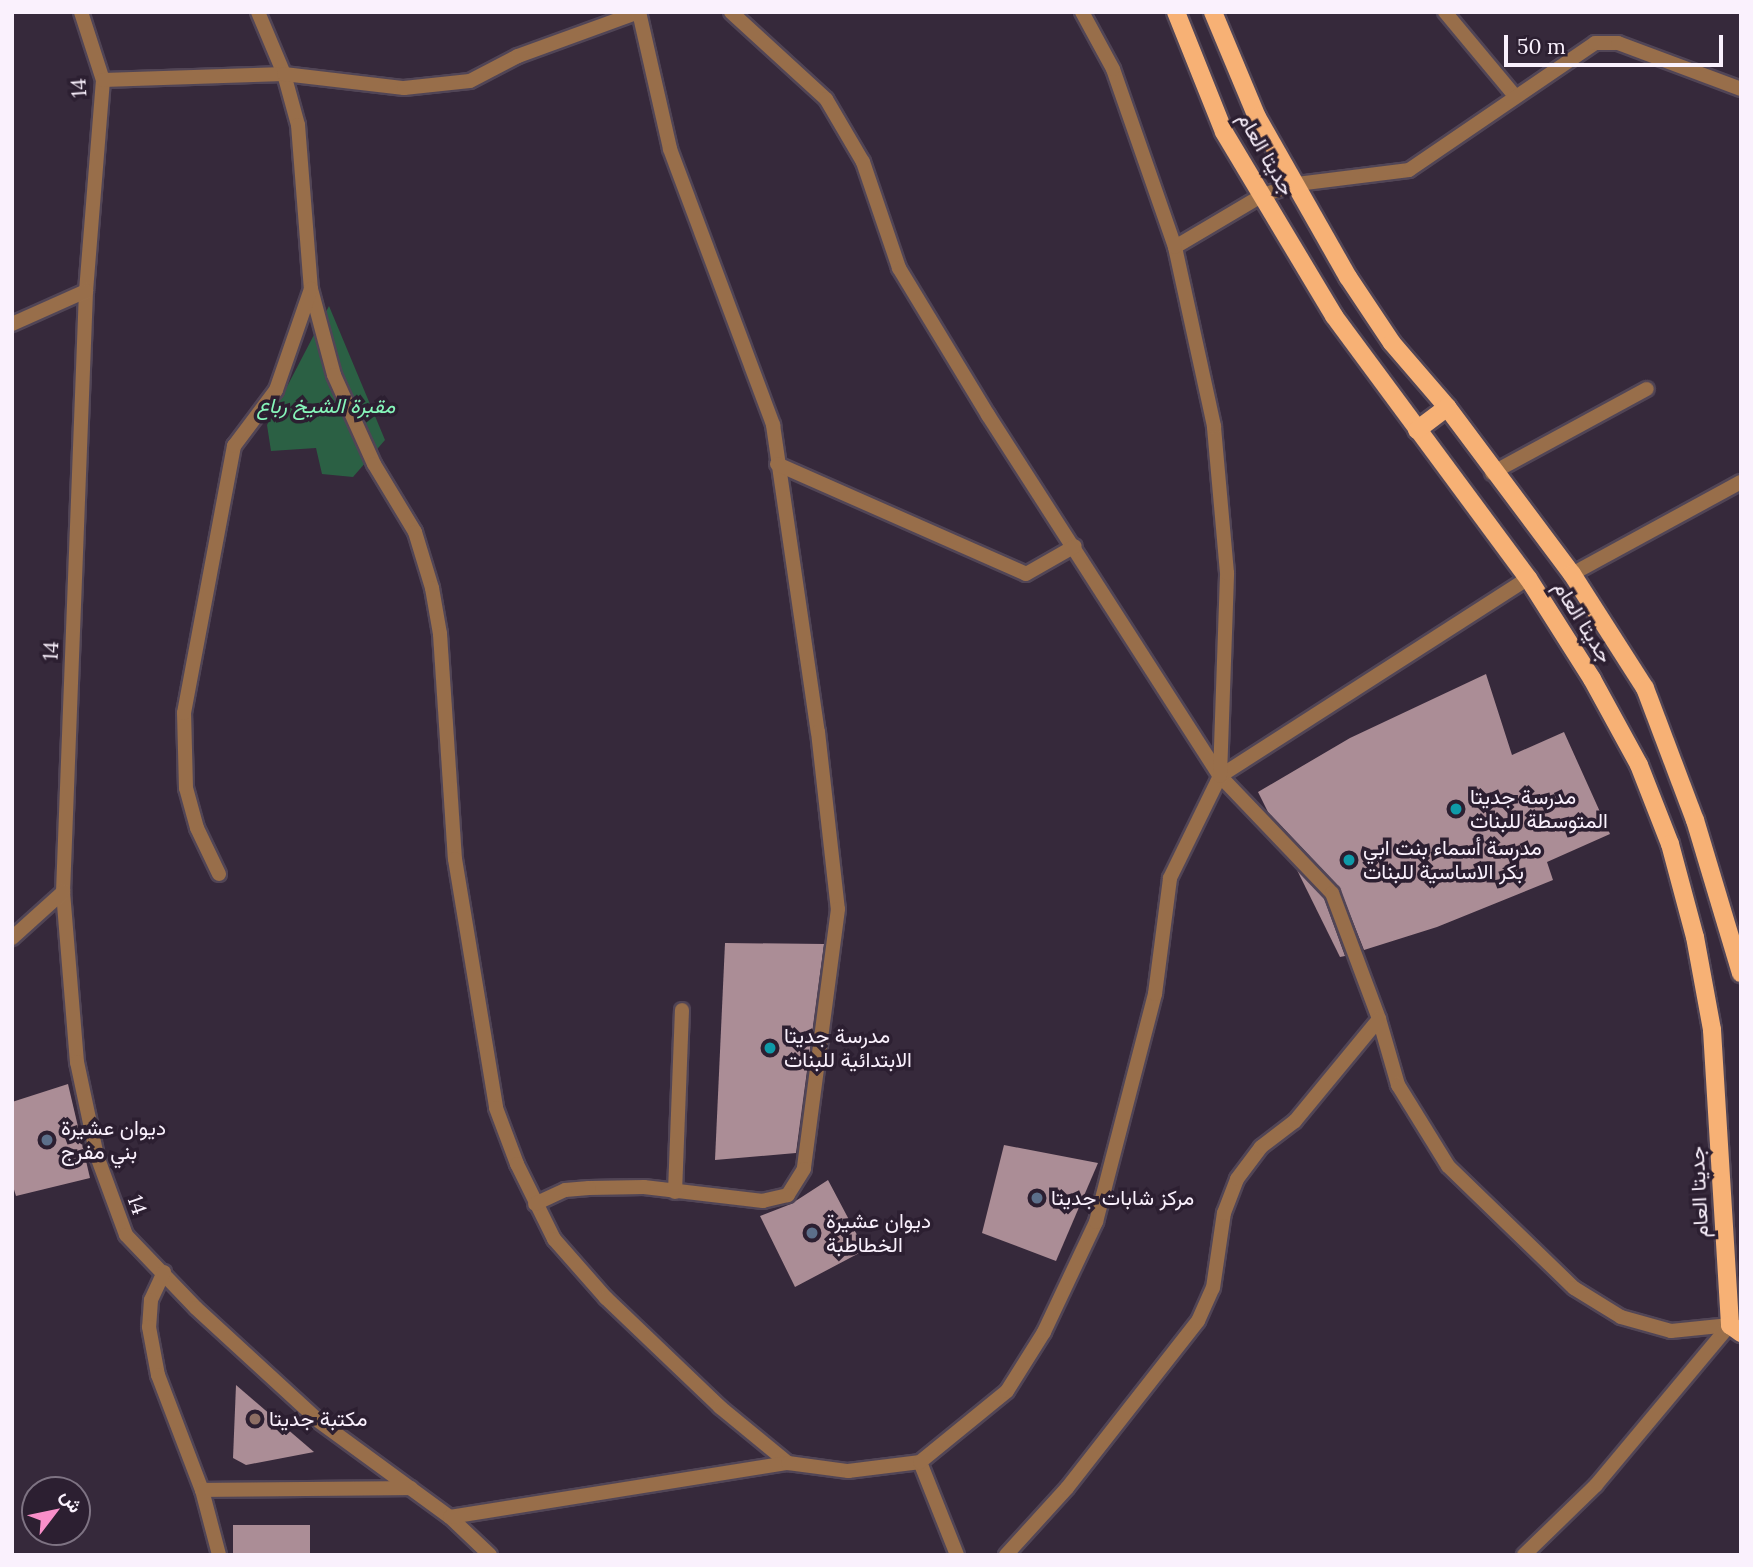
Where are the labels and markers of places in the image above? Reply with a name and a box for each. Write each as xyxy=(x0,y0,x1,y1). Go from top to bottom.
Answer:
place label: مدرسة جديتا المتوسطة للبنات xyxy=(1470,784,1608,834)
marker: مدرسة جديتا المتوسطة للبنات xyxy=(1448,801,1464,817)
place label: مدرسة أسماء بنت ابي بكر الاساسية للبنات xyxy=(1363,835,1542,885)
marker: مدرسة أسماء بنت ابي بكر الاساسية للبنات xyxy=(1341,852,1357,868)
place label: مدرسة جديتا الابتدائية للبنات xyxy=(784,1023,912,1073)
marker: مدرسة جديتا الابتدائية للبنات xyxy=(762,1040,778,1056)
place label: ديوان عشيرة بني مفرج xyxy=(61,1115,166,1165)
marker: ديوان عشيرة بني مفرج xyxy=(39,1132,55,1148)
place label: مركز شابات جديتا xyxy=(1051,1185,1194,1211)
marker: مركز شابات جديتا xyxy=(1029,1190,1045,1206)
place label: ديوان عشيرة الخطاطبة xyxy=(826,1208,931,1258)
marker: ديوان عشيرة الخطاطبة xyxy=(804,1225,820,1241)
place label: مكتبة جديتا xyxy=(269,1406,367,1432)
marker: مكتبة جديتا xyxy=(247,1411,263,1427)

